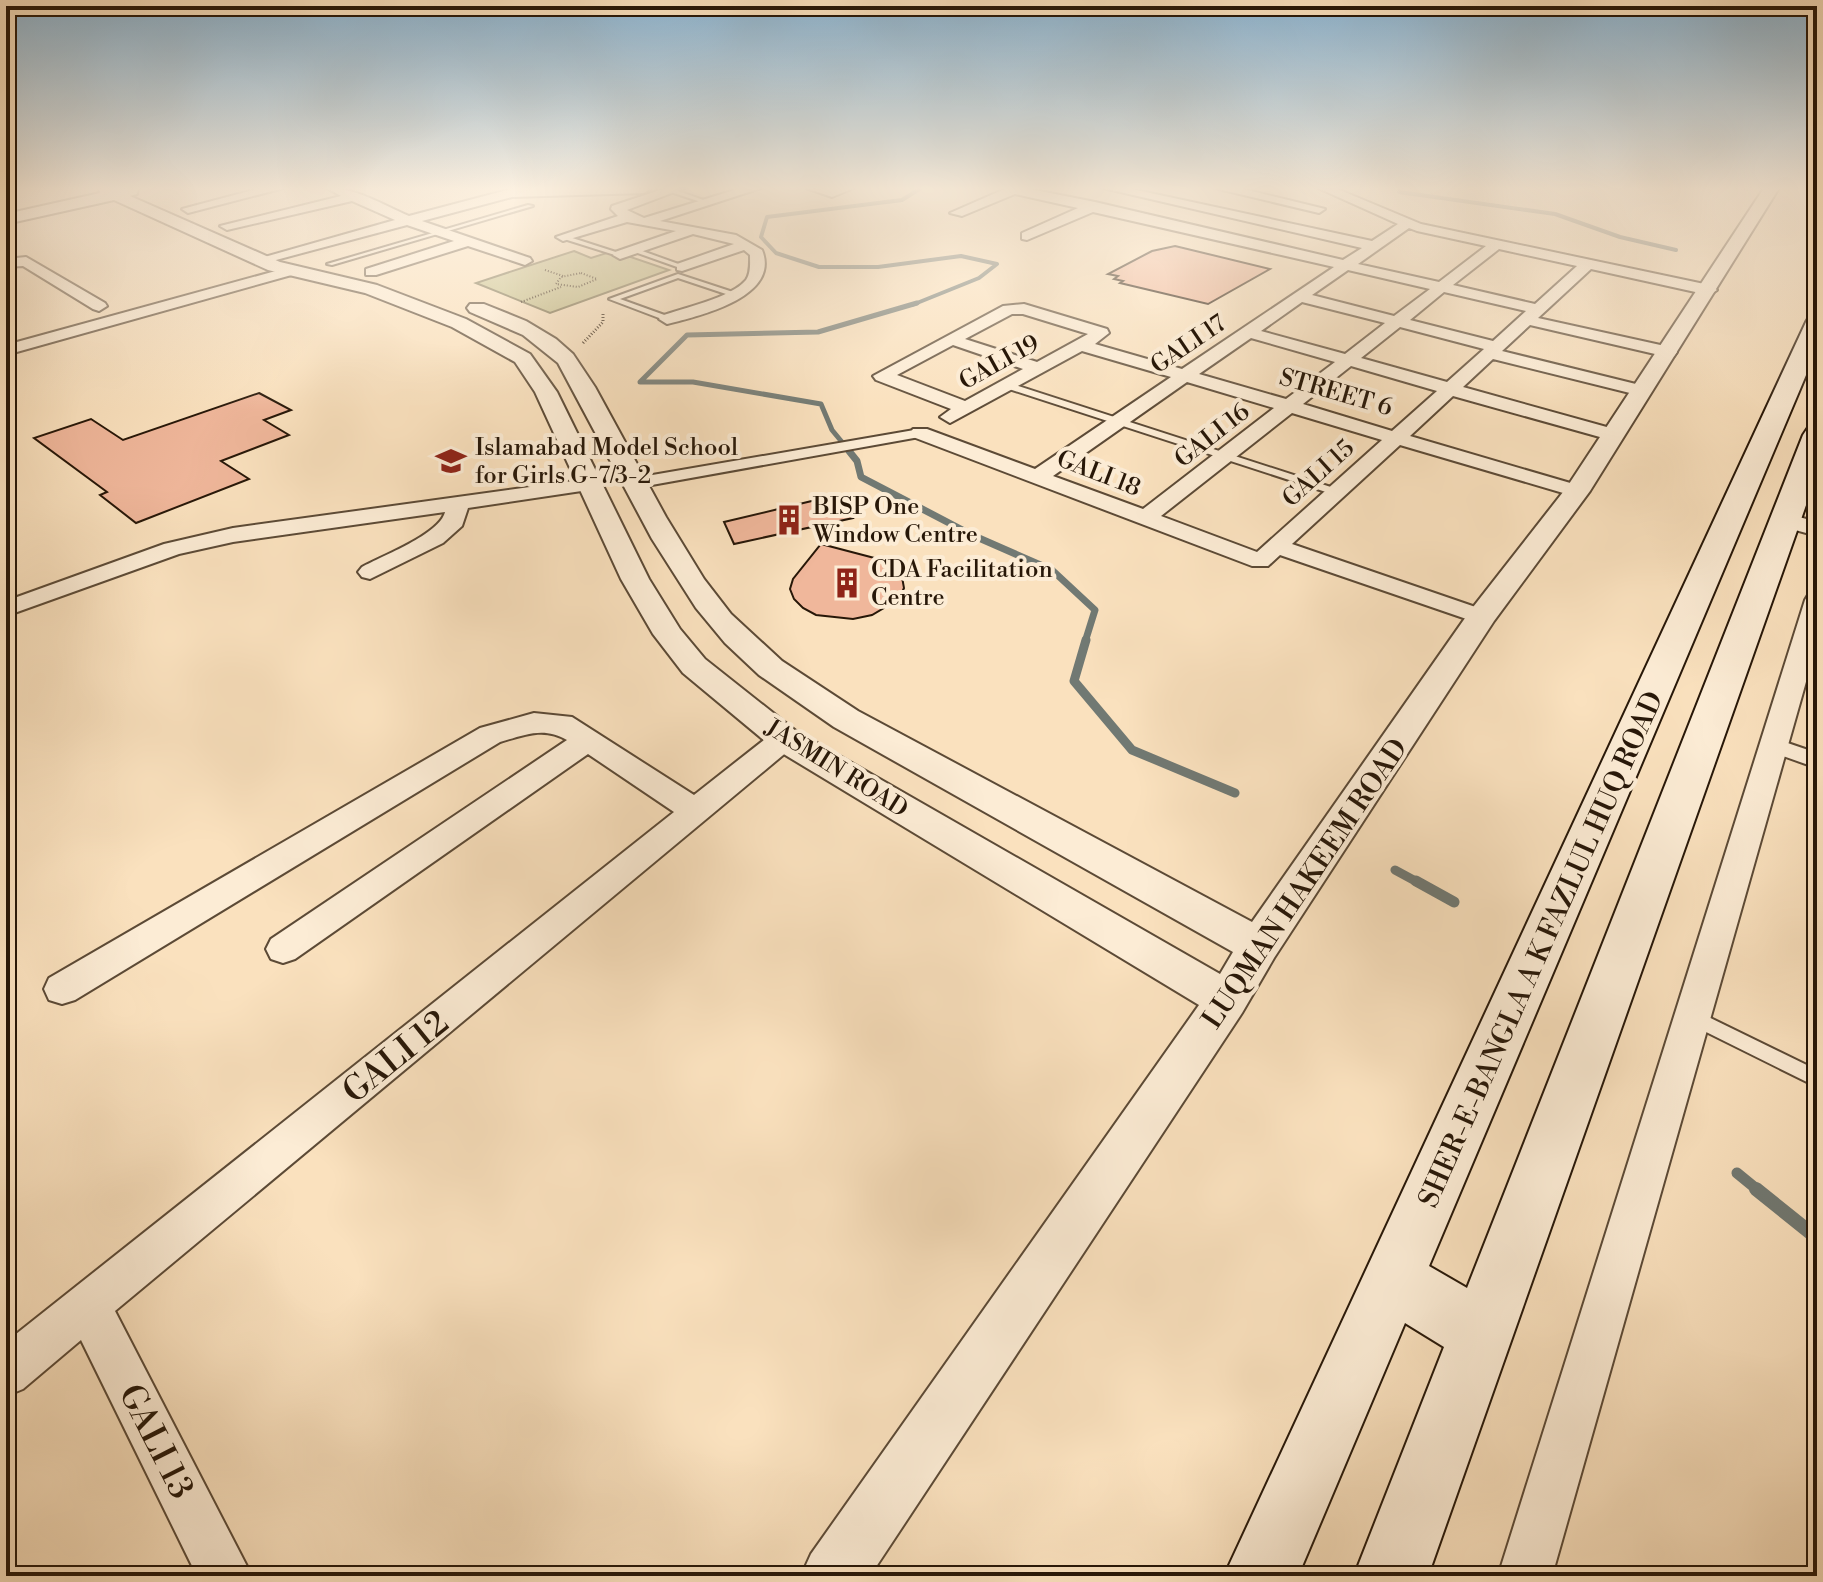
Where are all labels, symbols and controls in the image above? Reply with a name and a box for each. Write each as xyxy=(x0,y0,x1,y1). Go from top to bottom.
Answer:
street label: GALI 17 xyxy=(1145,309,1232,381)
street label: GALI 19 xyxy=(954,329,1045,397)
street label: STREET 6 xyxy=(1276,363,1396,423)
street label: GALI 16 xyxy=(1169,397,1256,474)
place label: Islamabad Model School for Girls G-7/3-2 xyxy=(475,433,738,491)
street label: GALI 15 xyxy=(1276,434,1361,514)
school or university icon: Islamabad Model School for Girls G-7/3-2 xyxy=(434,444,468,478)
street label: GALI 18 xyxy=(1052,444,1145,504)
place label: BISP One Window Centre xyxy=(812,492,978,550)
building icon: BISP One Window Centre xyxy=(772,503,806,537)
place label: CDA Facilitation Centre xyxy=(871,555,1053,613)
building icon: CDA Facilitation Centre xyxy=(830,566,864,600)
street label: SHER-E-BANGLA A K FAZLUL HUQ ROAD xyxy=(1411,686,1672,1213)
street label: JASMIN ROAD xyxy=(759,713,913,825)
street label: LUQMAN HAKEEM ROAD xyxy=(1195,732,1416,1036)
street label: GALI 12 xyxy=(335,1002,458,1113)
street label: GALI 13 xyxy=(109,1378,202,1506)

